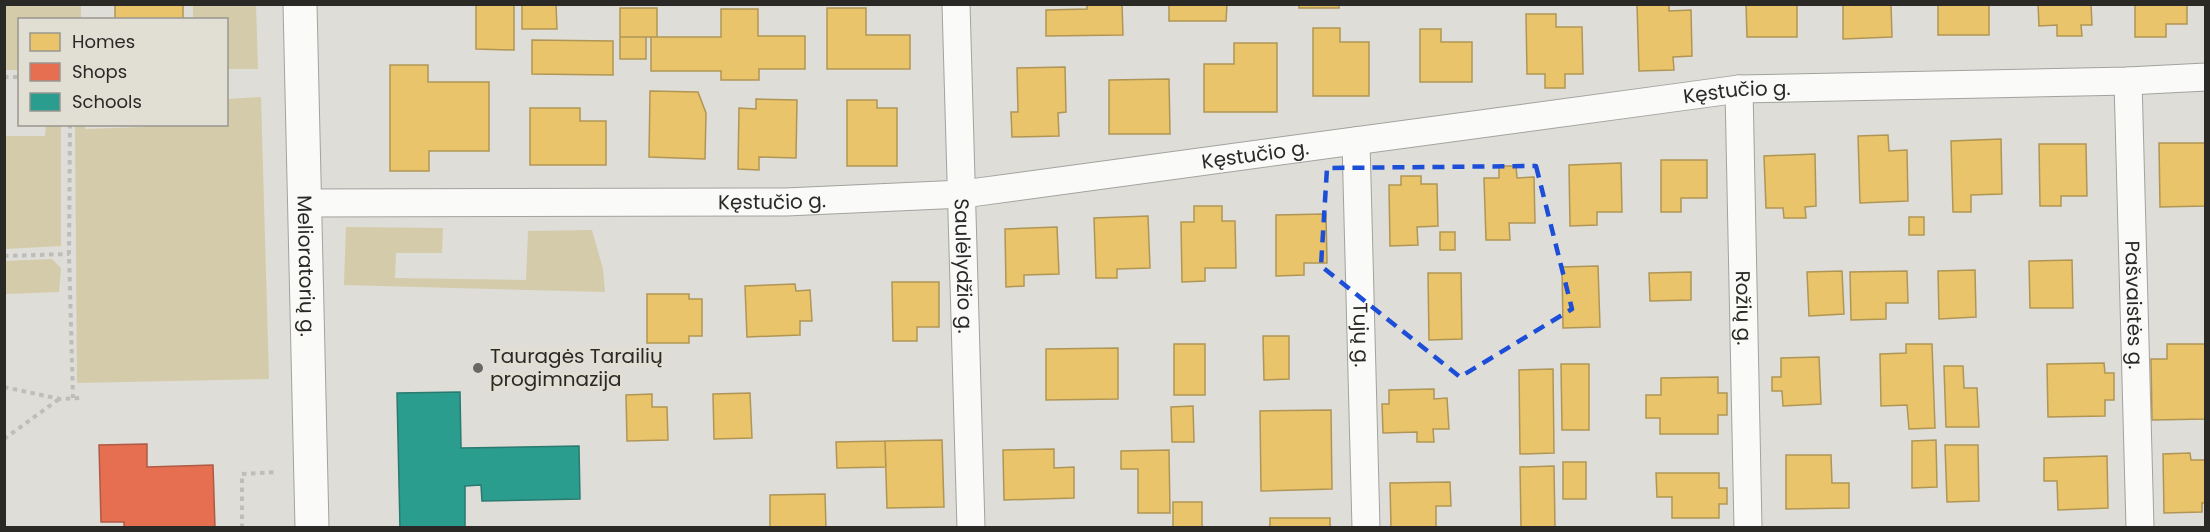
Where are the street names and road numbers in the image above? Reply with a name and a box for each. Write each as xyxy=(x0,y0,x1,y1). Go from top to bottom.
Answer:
street label: Kęstučio g. xyxy=(1681,74,1791,110)
street label: Kęstučio g. xyxy=(1200,133,1310,176)
street label: Kęstučio g. xyxy=(718,186,827,216)
street label: Melioratorių g. xyxy=(290,195,322,337)
street label: Saulėlydžio g. xyxy=(948,198,979,334)
street label: Pašvaistės g. xyxy=(2118,240,2150,370)
street label: Rožių g. xyxy=(1729,270,1758,346)
street label: Tujų g. xyxy=(1346,302,1376,368)

